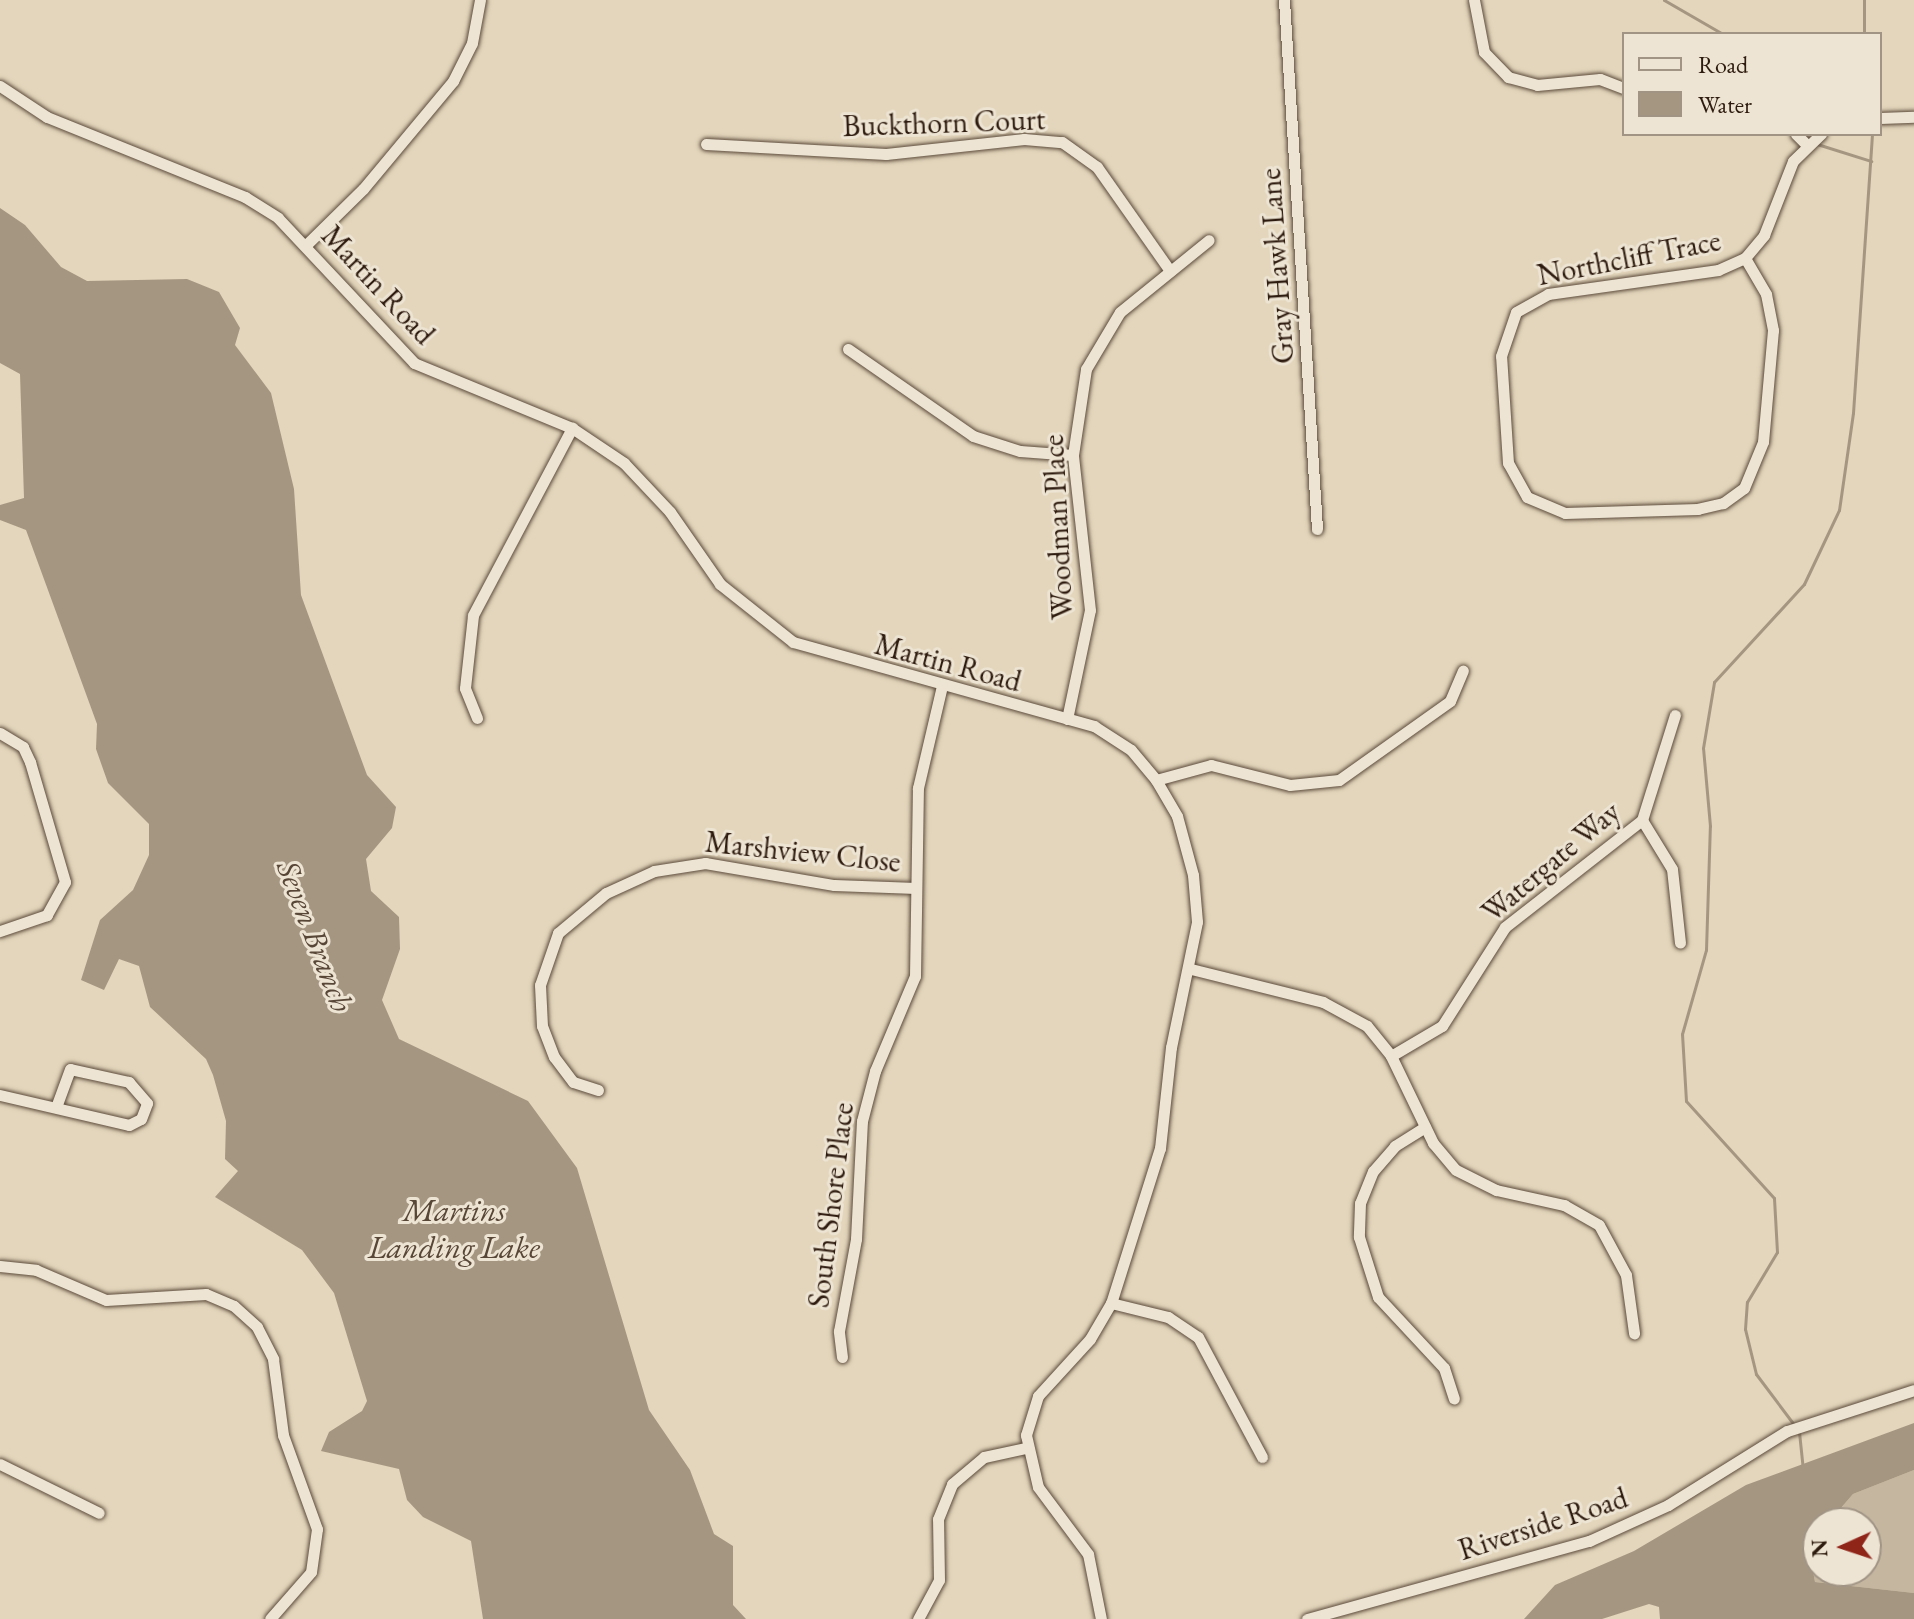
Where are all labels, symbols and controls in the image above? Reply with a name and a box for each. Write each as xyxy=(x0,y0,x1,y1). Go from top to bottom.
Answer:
legend xyxy=(1622,32,1882,136)
text: Road xyxy=(1698,49,1748,80)
text: Water xyxy=(1698,89,1752,120)
street label: Buckthorn Court xyxy=(842,101,1046,145)
street label: Gray Hawk Lane xyxy=(1252,167,1302,365)
street label: Martin Road xyxy=(314,218,442,352)
street label: Northcliff Trace xyxy=(1534,223,1724,293)
street label: Woodman Place xyxy=(1035,433,1081,621)
street label: Martin Road xyxy=(871,626,1025,700)
street label: Watergate Way xyxy=(1475,794,1627,930)
street label: Marshview Close xyxy=(704,824,902,880)
water label: Seven Branch xyxy=(269,855,361,1017)
street label: South Shore Place xyxy=(801,1100,861,1310)
water label: Martins Landing Lake xyxy=(368,1192,540,1267)
street label: Riverside Road xyxy=(1454,1480,1632,1568)
north arrow xyxy=(1802,1507,1882,1587)
text: N xyxy=(1805,1539,1834,1558)

